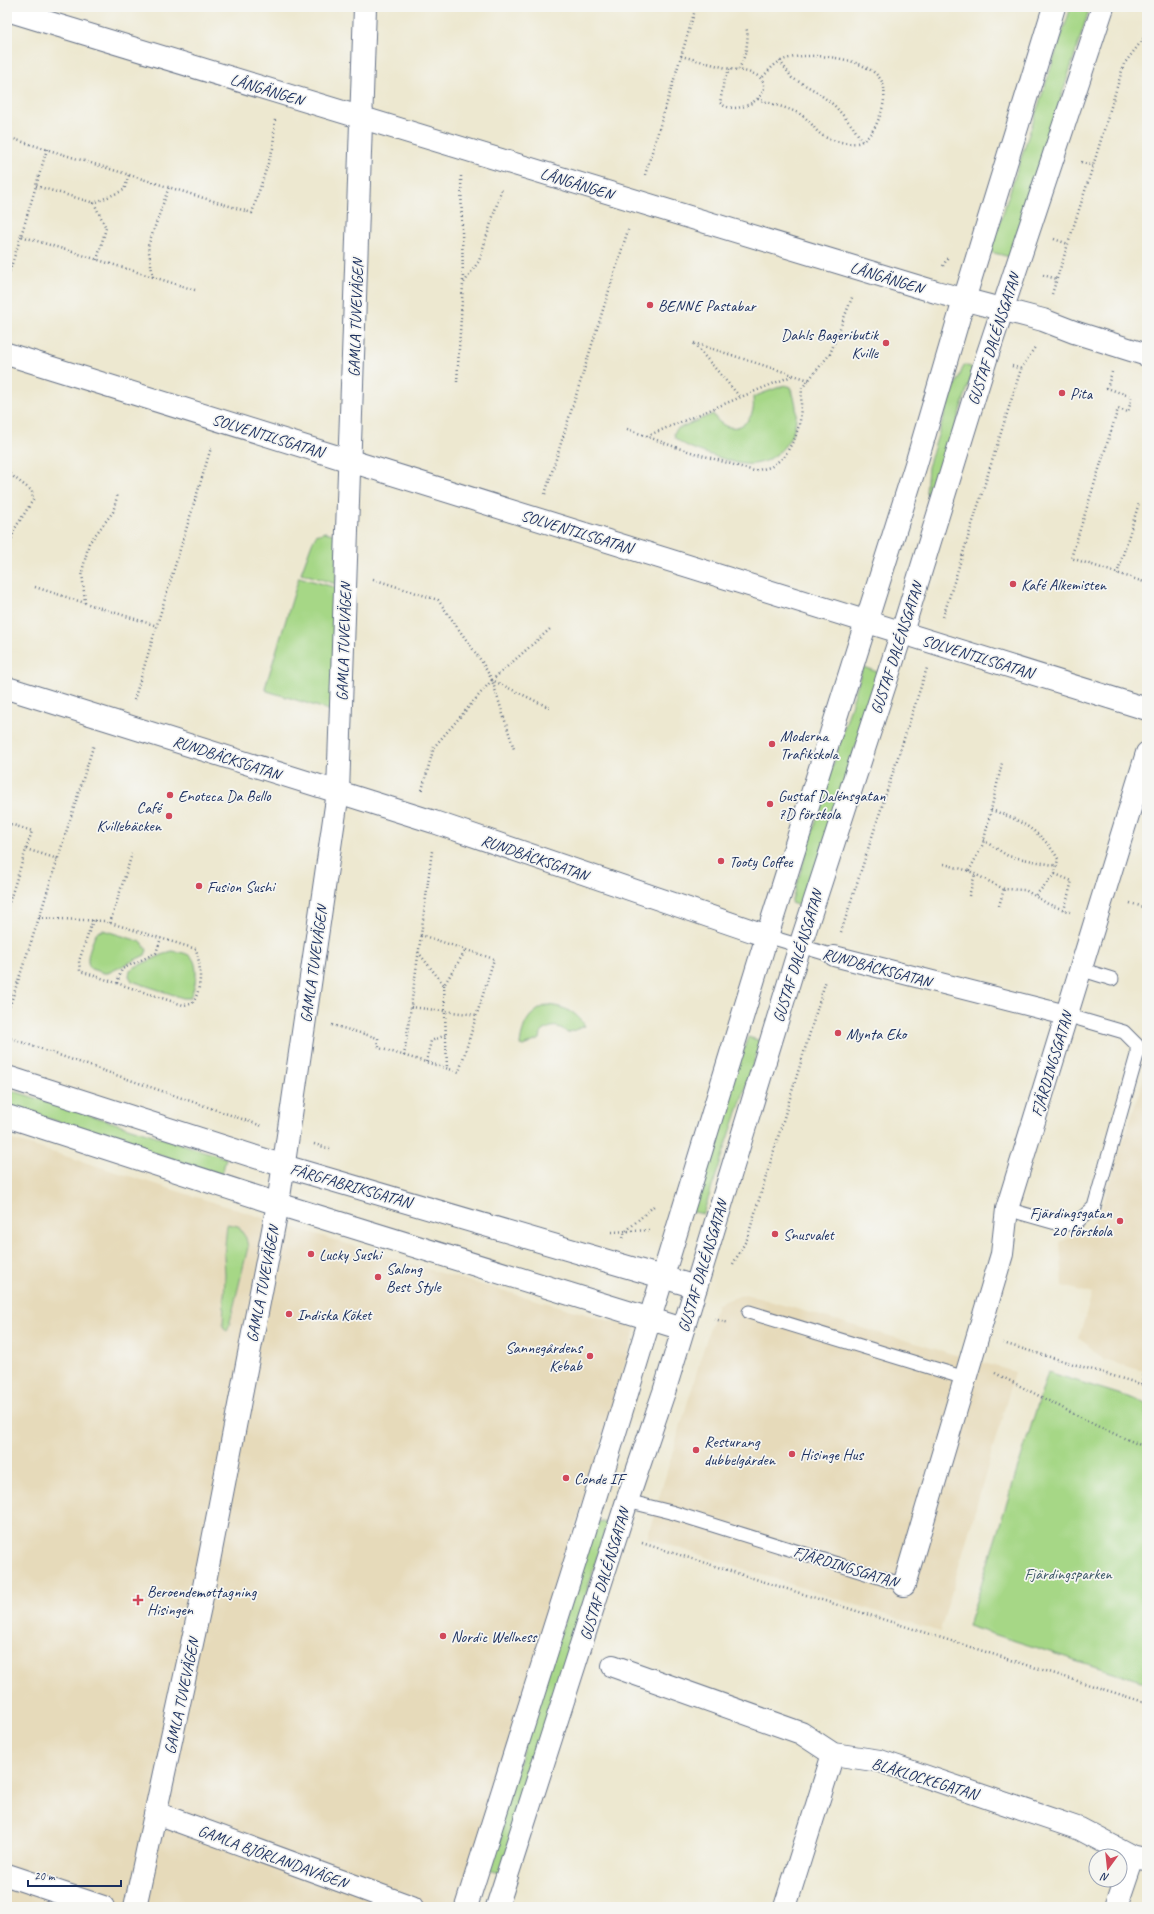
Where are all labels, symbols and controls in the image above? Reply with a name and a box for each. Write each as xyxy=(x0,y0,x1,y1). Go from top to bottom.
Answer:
street label: LÅNGÄNGEN xyxy=(228,69,309,111)
street label: LÅNGÄNGEN xyxy=(538,163,619,205)
street label: GAMLA TUVEVÄGEN xyxy=(344,256,368,377)
street label: LÅNGÄNGEN xyxy=(848,257,929,299)
street label: GUSTAF DALÉNSGATAN xyxy=(963,268,1026,408)
place label: BENNE Pastabar xyxy=(658,296,758,316)
marker: BENNE Pastabar xyxy=(645,300,655,310)
place label: Dahls Bageributik Kville xyxy=(781,325,880,363)
marker: Dahls Bageributik Kville xyxy=(881,338,891,348)
place label: Pita xyxy=(1070,384,1094,404)
marker: Pita xyxy=(1057,388,1067,398)
street label: SOLVENTILSGATAN xyxy=(210,410,328,463)
street label: SOLVENTILSGATAN xyxy=(519,506,637,559)
place label: Kafé Alkemisten xyxy=(1021,575,1107,595)
street label: GUSTAF DALÉNSGATAN xyxy=(866,577,929,717)
marker: Kafé Alkemisten xyxy=(1008,579,1018,589)
street label: GAMLA TUVEVÄGEN xyxy=(332,580,356,701)
street label: SOLVENTILSGATAN xyxy=(920,631,1038,684)
place label: Moderna Trafikskola xyxy=(780,726,840,764)
street label: RUNDBÄCKSGATAN xyxy=(170,731,286,786)
marker: Moderna Trafikskola xyxy=(767,739,777,749)
place label: Enoteca Da Bello xyxy=(178,786,272,806)
place label: Gustaf Dalénsgatan 7D förskola xyxy=(778,786,886,824)
marker: Enoteca Da Bello xyxy=(165,790,175,800)
place label: Café Kvillebäcken xyxy=(97,798,164,836)
marker: Gustaf Dalénsgatan 7D förskola xyxy=(765,799,775,809)
marker: Café Kvillebäcken xyxy=(164,811,174,821)
street label: RUNDBÄCKSGATAN xyxy=(479,830,594,887)
place label: Tooty Coffee xyxy=(729,852,794,872)
marker: Tooty Coffee xyxy=(716,856,726,866)
place label: Fusion Sushi xyxy=(207,877,276,897)
marker: Fusion Sushi xyxy=(194,881,204,891)
street label: GUSTAF DALÉNSGATAN xyxy=(768,885,828,1025)
street label: GAMLA TUVEVÄGEN xyxy=(296,901,333,1024)
street label: RUNDBÄCKSGATAN xyxy=(820,944,936,993)
street label: FJÄRDINGSGATAN xyxy=(1027,1007,1078,1119)
place label: Mynta Eko xyxy=(846,1024,908,1044)
marker: Mynta Eko xyxy=(833,1028,843,1038)
street label: FÄRGFABRIKSGATAN xyxy=(288,1159,416,1213)
street label: GUSTAF DALÉNSGATAN xyxy=(673,1195,733,1335)
place label: Fjärdingsgatan 20 förskola xyxy=(1030,1203,1114,1241)
marker: Fjärdingsgatan 20 förskola xyxy=(1115,1216,1125,1226)
street label: GAMLA TUVEVÄGEN xyxy=(242,1222,285,1344)
place label: Snusvalet xyxy=(783,1225,835,1245)
marker: Snusvalet xyxy=(770,1229,780,1239)
place label: Lucky Sushi xyxy=(319,1245,383,1265)
marker: Lucky Sushi xyxy=(306,1249,316,1259)
place label: Salong Best Style xyxy=(386,1259,442,1297)
marker: Salong Best Style xyxy=(373,1272,383,1282)
place label: Indiska Köket xyxy=(297,1305,373,1325)
marker: Indiska Köket xyxy=(284,1309,294,1319)
place label: Sannegårdens Kebab xyxy=(505,1338,584,1376)
marker: Sannegårdens Kebab xyxy=(585,1351,595,1361)
place label: Resturang dubbelgården xyxy=(704,1432,776,1470)
marker: Resturang dubbelgården xyxy=(691,1445,701,1455)
place label: Hisinge Hus xyxy=(800,1445,864,1465)
marker: Hisinge Hus xyxy=(787,1449,797,1459)
place label: Conde IF xyxy=(574,1469,628,1489)
marker: Conde IF xyxy=(561,1473,571,1483)
street label: GUSTAF DALÉNSGATAN xyxy=(575,1503,635,1643)
street label: FJÄRDINGSGATAN xyxy=(791,1542,903,1593)
park label: Fjärdingsparken xyxy=(1024,1564,1113,1584)
place label: Beroendemottagning Hisingen xyxy=(147,1582,258,1620)
marker: Beroendemottagning Hisingen xyxy=(132,1594,144,1606)
place label: Nordic Wellness xyxy=(451,1627,538,1647)
marker: Nordic Wellness xyxy=(438,1631,448,1641)
street label: GAMLA TUVEVÄGEN xyxy=(160,1634,205,1756)
street label: BLÅKLOCKEGATAN xyxy=(869,1753,982,1805)
street label: GAMLA BJÖRLANDAVÄGEN xyxy=(195,1821,353,1894)
north arrow xyxy=(1088,1848,1128,1888)
scale bar xyxy=(28,1862,121,1888)
text: 20 m xyxy=(34,1868,56,1884)
text: N xyxy=(1098,1869,1111,1885)

